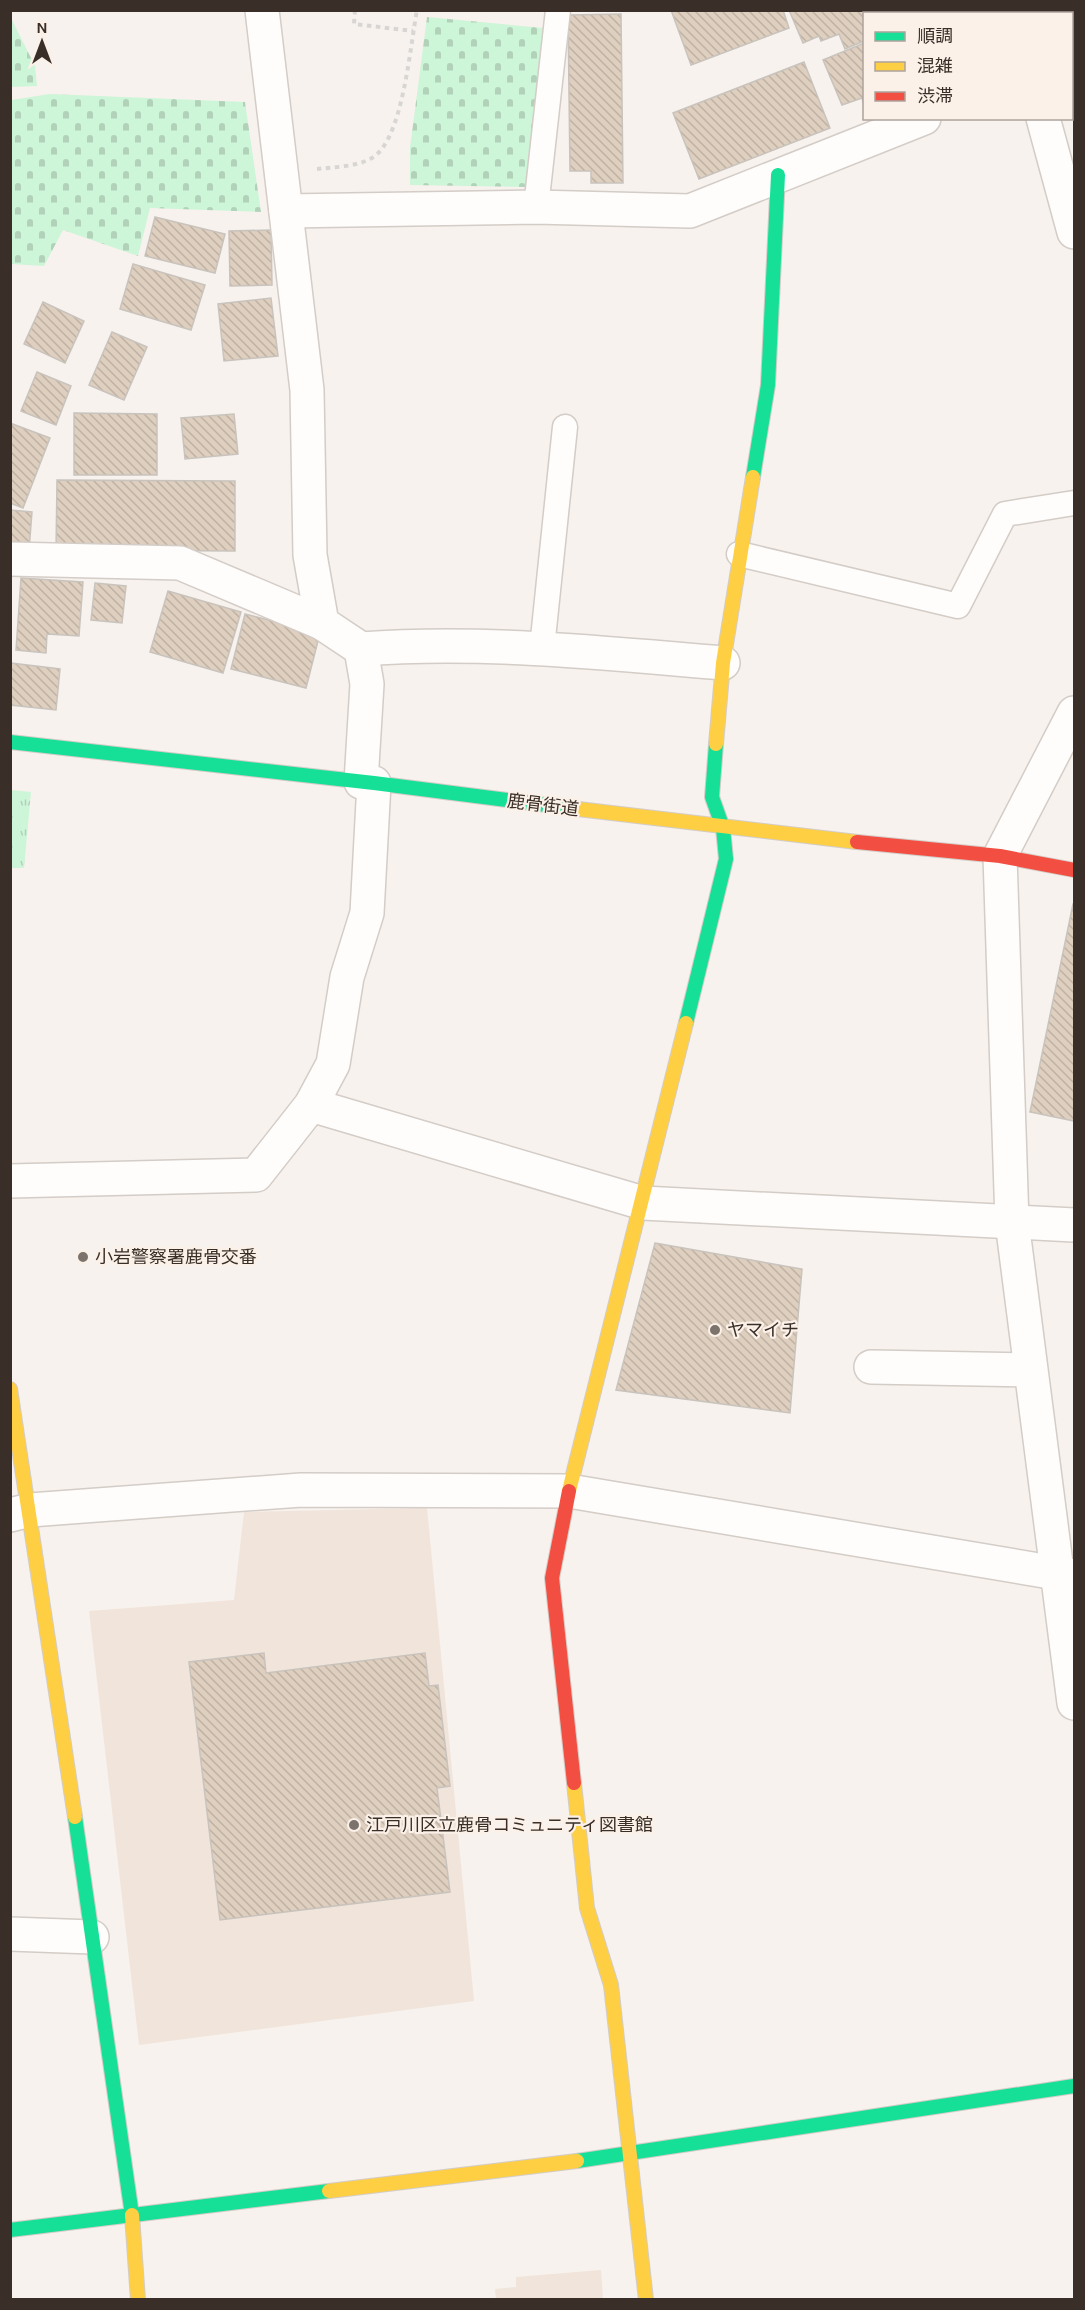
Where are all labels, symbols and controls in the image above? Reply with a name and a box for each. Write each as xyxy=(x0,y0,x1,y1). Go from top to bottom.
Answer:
north arrow xyxy=(12,12,72,72)
legend xyxy=(863,12,1073,120)
text: N xyxy=(36,18,48,37)
text: 順調 xyxy=(917,25,953,47)
text: 混雑 xyxy=(917,55,953,77)
text: 渋滞 xyxy=(917,85,953,107)
street label: 鹿骨街道 xyxy=(506,790,580,820)
place label: 小岩警察署鹿骨交番 xyxy=(95,1246,257,1268)
marker: 小岩警察署鹿骨交番 xyxy=(76,1250,90,1264)
place label: ヤマイチ xyxy=(727,1319,799,1341)
marker: ヤマイチ xyxy=(708,1323,722,1337)
place label: 江戸川区立鹿骨コミュニティ図書館 xyxy=(366,1814,653,1836)
marker: 江戸川区立鹿骨コミュニティ図書館 xyxy=(347,1818,361,1832)

